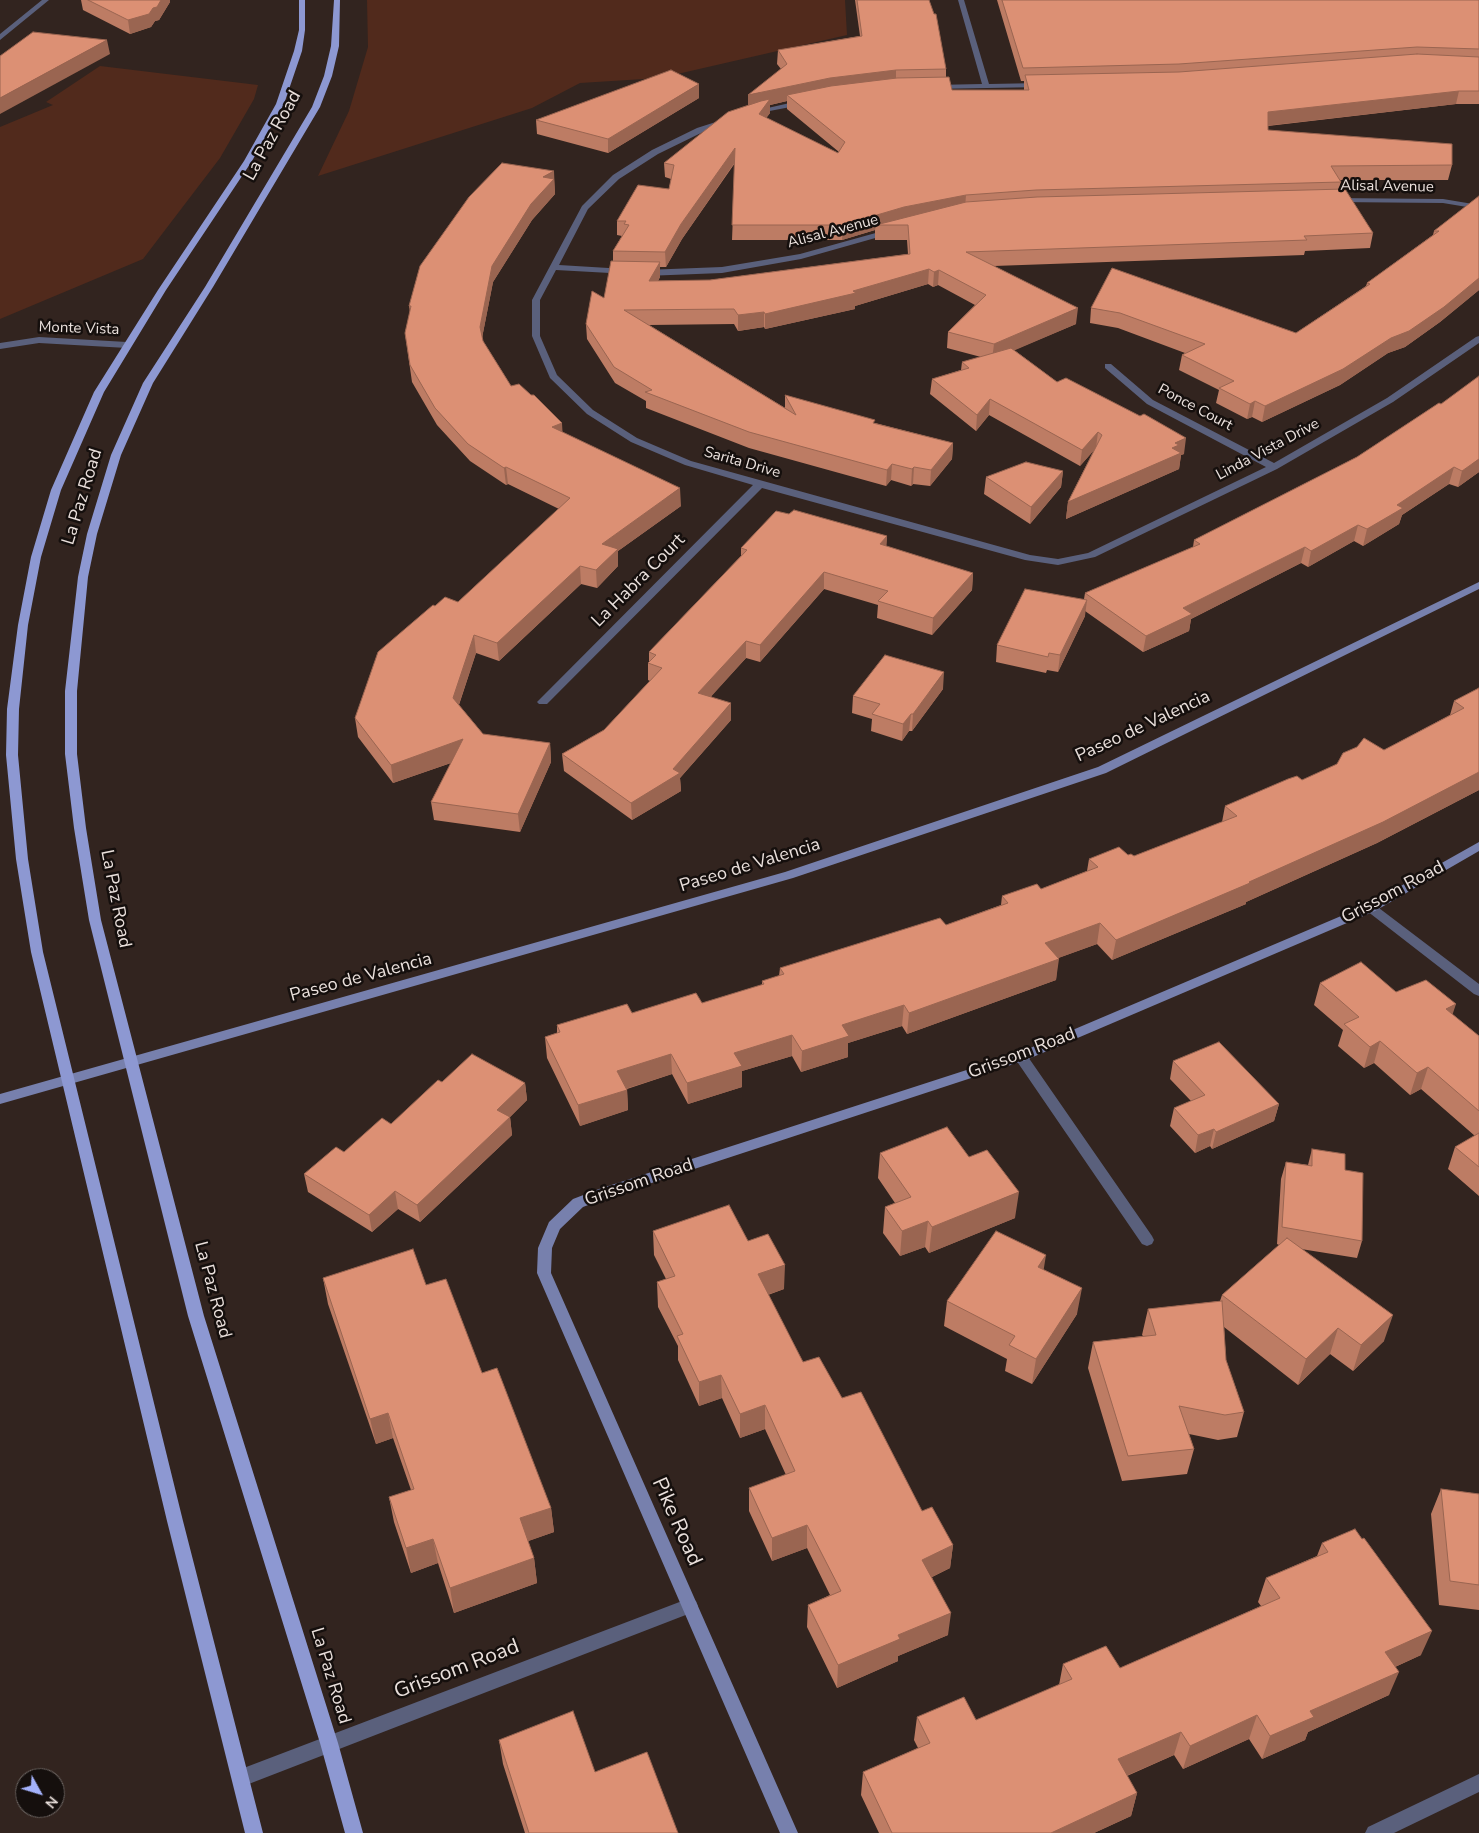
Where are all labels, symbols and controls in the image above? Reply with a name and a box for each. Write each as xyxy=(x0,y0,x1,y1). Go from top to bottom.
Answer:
street label: La Paz Road xyxy=(239,87,307,185)
street label: Alisal Avenue xyxy=(1340,177,1434,197)
street label: Alisal Avenue xyxy=(786,211,880,253)
street label: Monte Vista xyxy=(38,319,120,339)
street label: Ponce Court xyxy=(1155,381,1235,435)
street label: Linda Vista Drive xyxy=(1213,415,1323,485)
street label: Sarita Drive xyxy=(702,444,782,482)
street label: La Paz Road xyxy=(58,446,108,548)
street label: La Habra Court xyxy=(588,530,690,632)
street label: Paseo de Valencia xyxy=(1072,686,1214,768)
street label: Paseo de Valencia xyxy=(677,834,823,898)
street label: La Paz Road xyxy=(95,848,135,950)
street label: Grissom Road xyxy=(1338,857,1448,929)
street label: Paseo de Valencia xyxy=(288,949,434,1007)
street label: Grissom Road xyxy=(965,1024,1079,1084)
street label: Grissom Road xyxy=(582,1154,696,1212)
street label: La Paz Road xyxy=(189,1239,235,1341)
street label: Pike Road xyxy=(645,1474,707,1570)
street label: La Paz Road xyxy=(305,1625,355,1727)
street label: Grissom Road xyxy=(391,1635,523,1705)
north arrow xyxy=(15,1768,65,1818)
text: N xyxy=(41,1792,62,1812)

